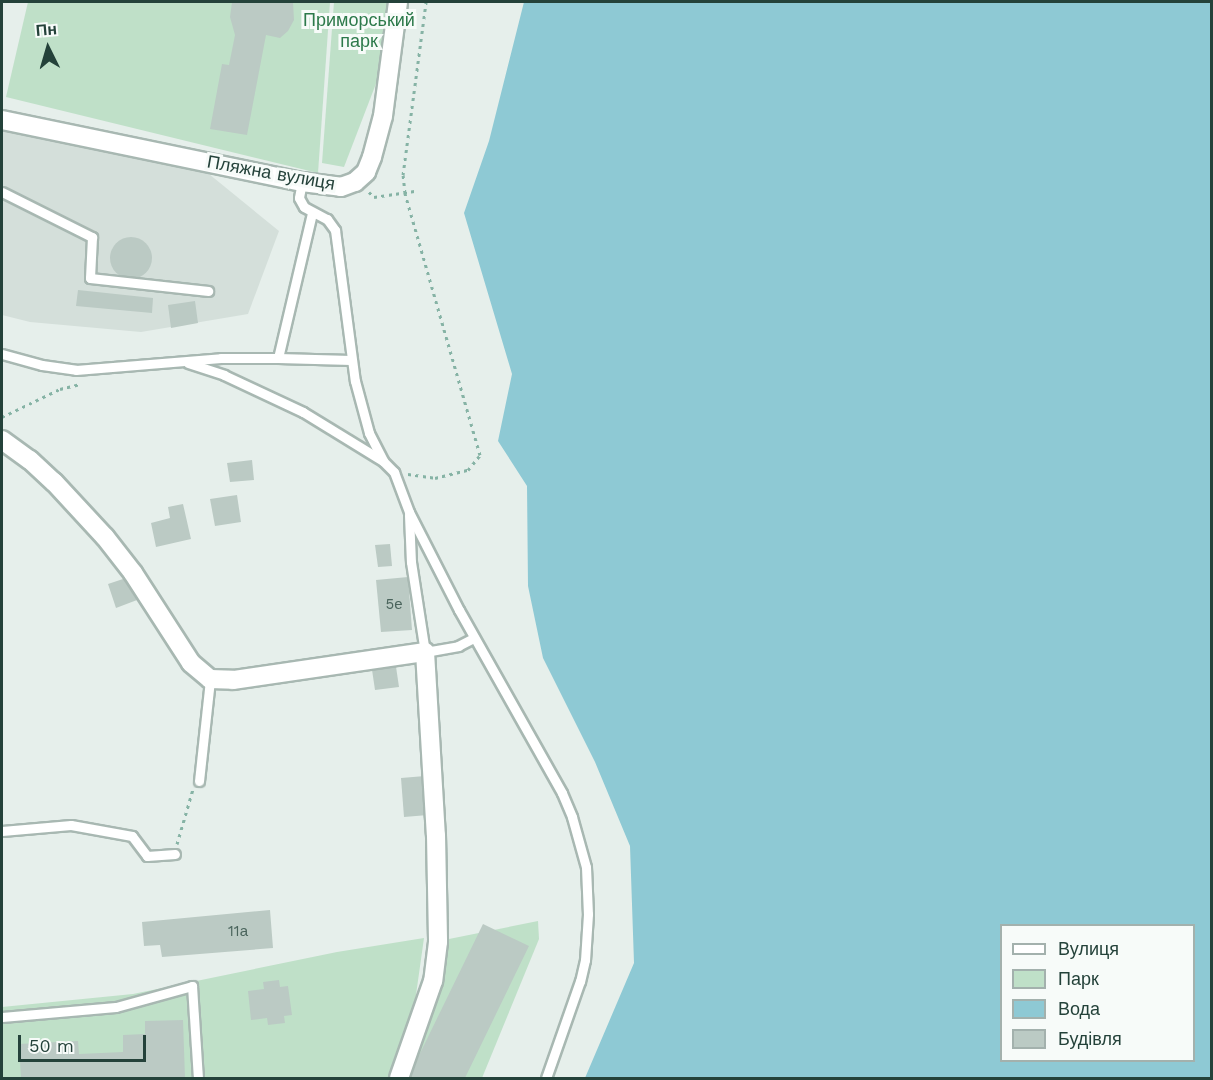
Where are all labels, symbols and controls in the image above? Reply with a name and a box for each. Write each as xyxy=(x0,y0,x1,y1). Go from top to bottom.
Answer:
park label: Приморський парк xyxy=(303,10,415,52)
north arrow xyxy=(18,18,78,78)
text: Пн xyxy=(35,19,58,40)
street label: Пляжна вулиця xyxy=(205,151,337,195)
house number: 5е xyxy=(385,596,403,614)
house number: 11а xyxy=(228,923,248,941)
legend xyxy=(1000,924,1195,1062)
text: Вулиця xyxy=(1058,938,1119,959)
text: Парк xyxy=(1058,968,1099,989)
text: Вода xyxy=(1058,998,1100,1019)
scale bar xyxy=(21,1023,148,1061)
text: Будівля xyxy=(1058,1028,1122,1049)
text: 50 m xyxy=(29,1035,74,1056)

